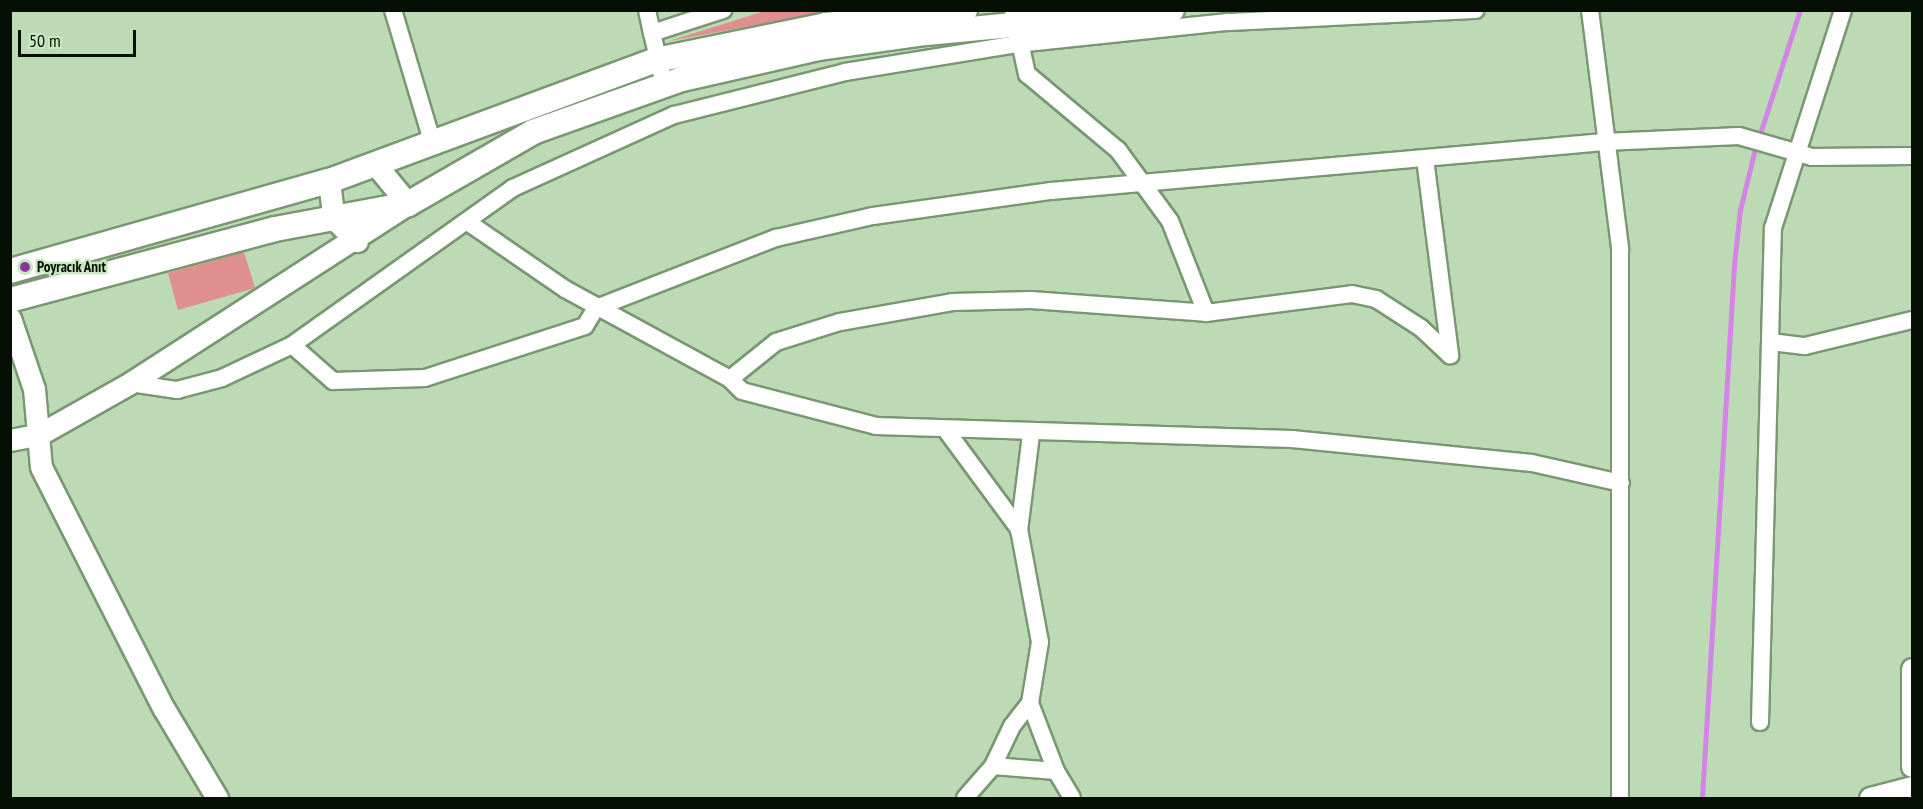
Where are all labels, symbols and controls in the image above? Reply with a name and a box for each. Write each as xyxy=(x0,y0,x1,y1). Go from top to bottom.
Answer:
scale bar xyxy=(21,18,140,56)
text: 50 m xyxy=(29,29,61,52)
place label: Poyracık Anıt xyxy=(37,258,107,276)
marker: Poyracık Anıt xyxy=(18,260,32,274)

